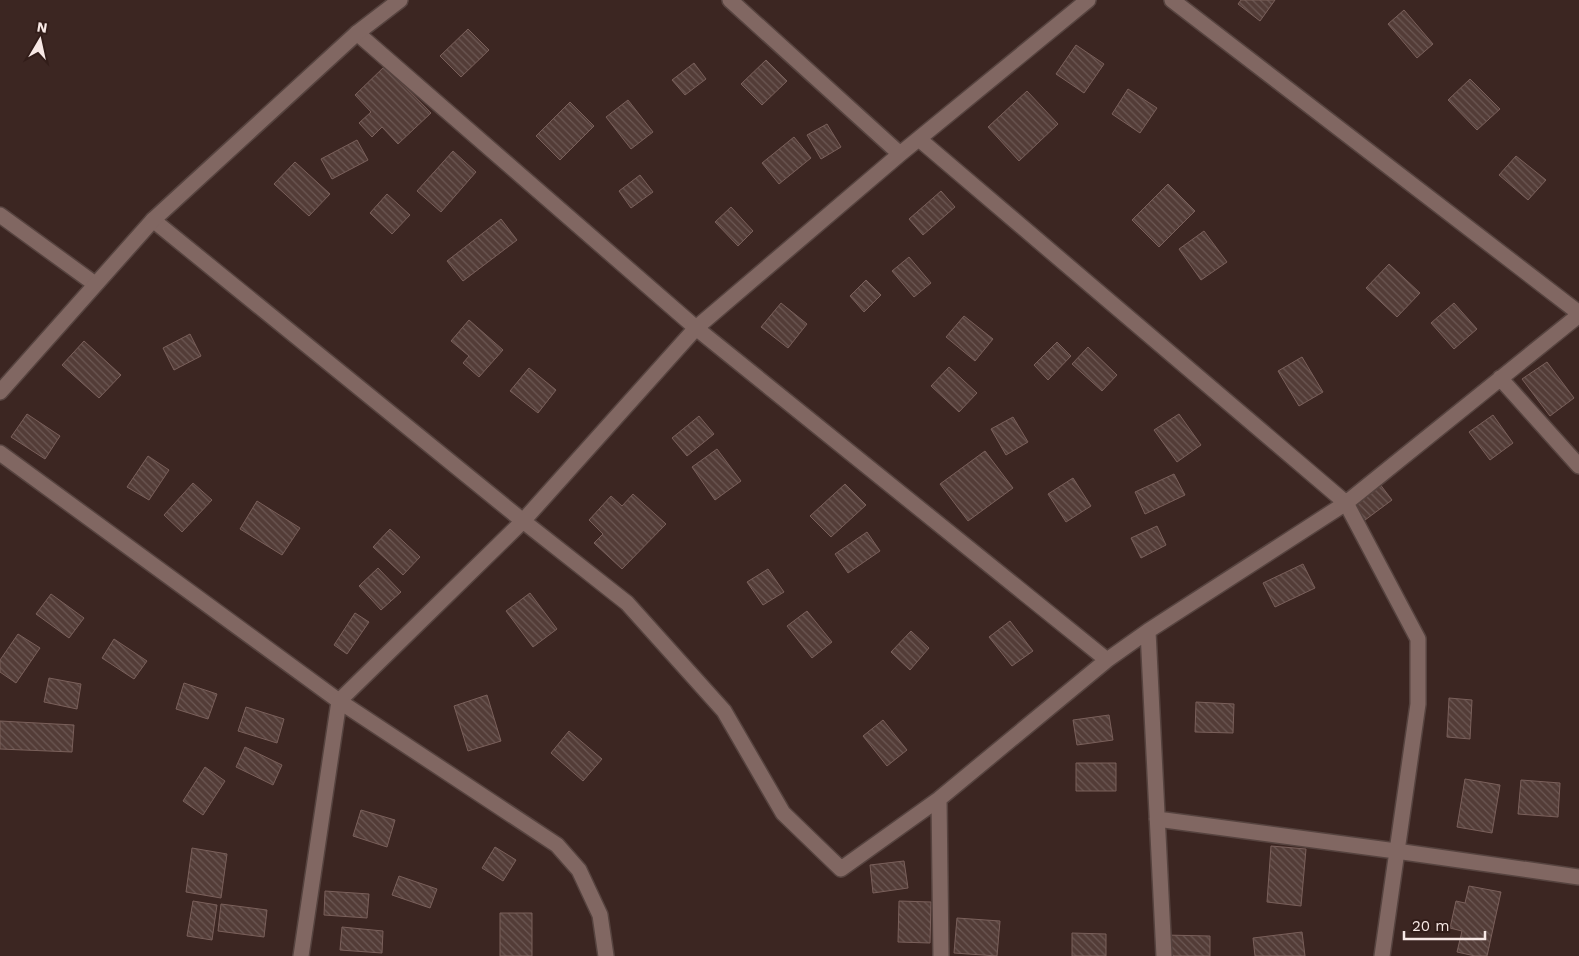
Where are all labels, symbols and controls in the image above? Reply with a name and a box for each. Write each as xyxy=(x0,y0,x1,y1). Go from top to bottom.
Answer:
north arrow xyxy=(15,15,65,65)
text: N xyxy=(36,18,48,36)
scale bar xyxy=(1404,908,1485,940)
text: 20 m xyxy=(1412,917,1450,935)

